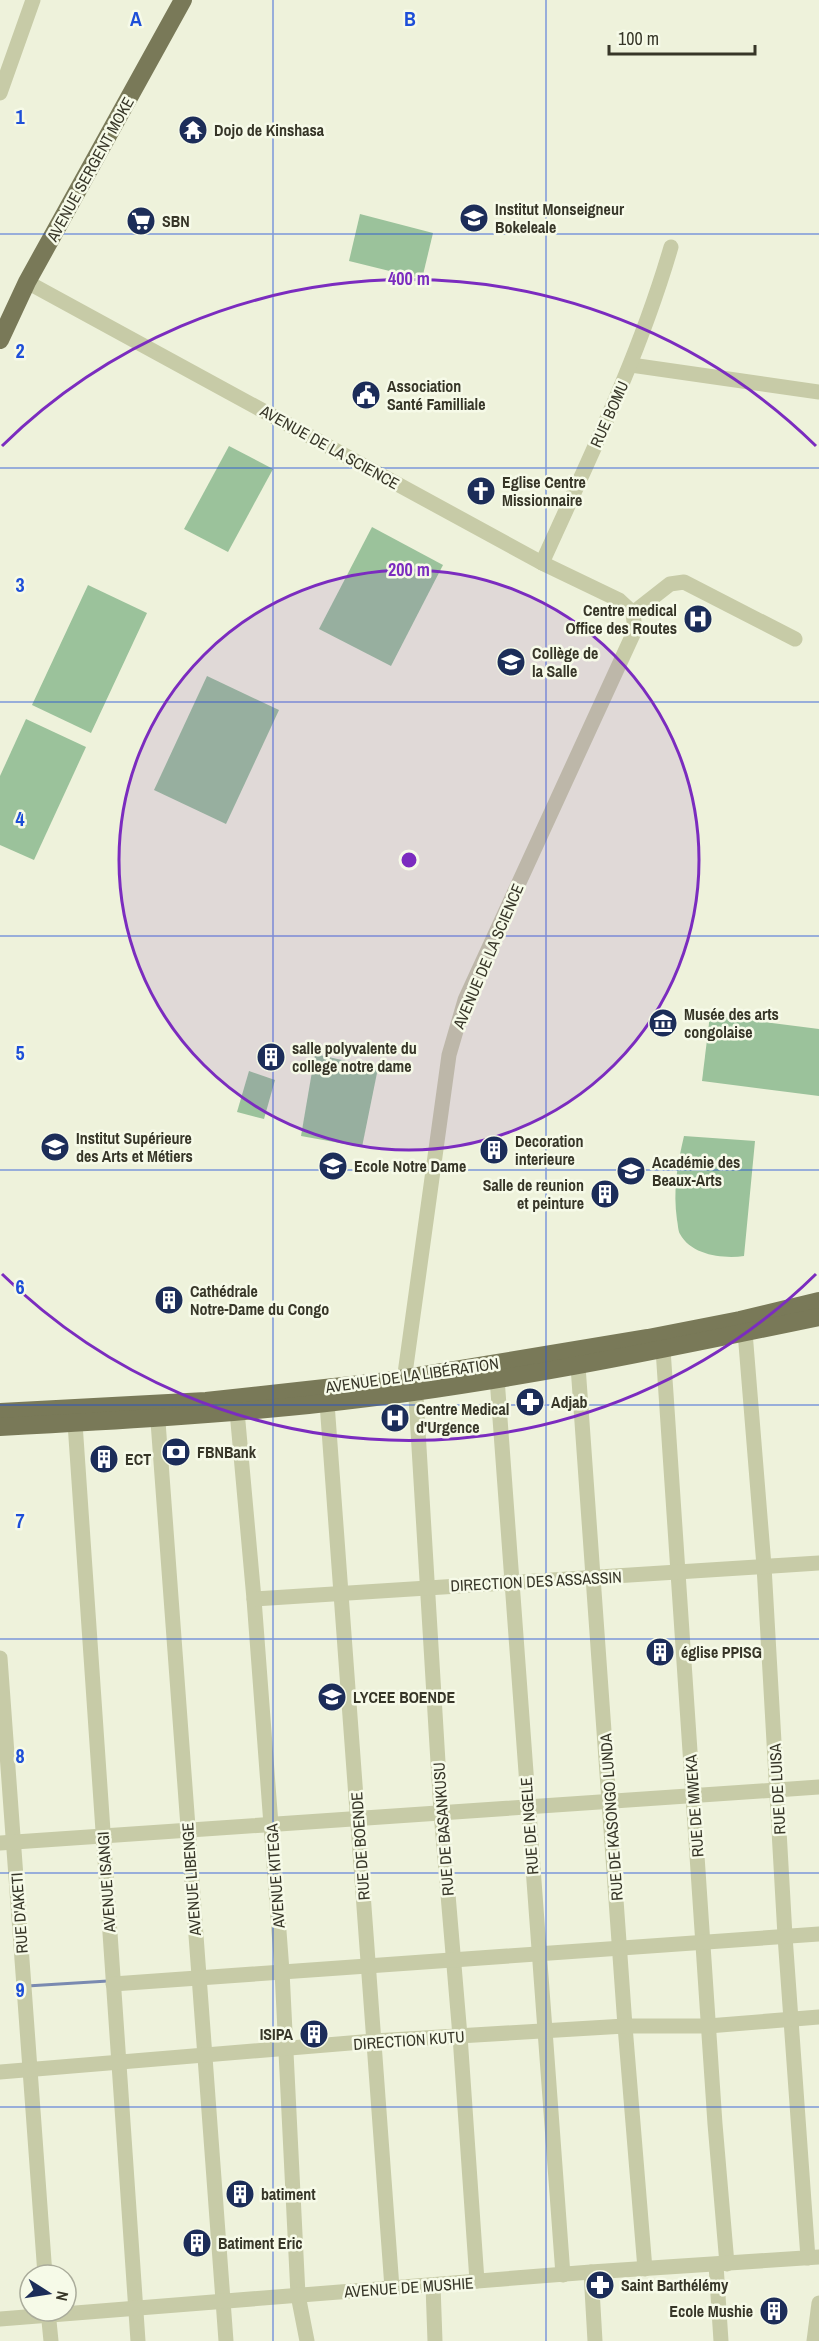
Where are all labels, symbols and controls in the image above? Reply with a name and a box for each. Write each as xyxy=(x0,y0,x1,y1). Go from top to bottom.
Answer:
text: A xyxy=(130,5,142,32)
text: B xyxy=(404,5,416,32)
scale bar xyxy=(609,18,754,56)
text: 100 m xyxy=(618,26,659,51)
street label: AVENUE SERGENT MOKE xyxy=(41,93,139,246)
text: 1 xyxy=(15,103,25,130)
temple icon: Dojo de Kinshasa xyxy=(177,114,209,146)
place label: Dojo de Kinshasa xyxy=(214,119,325,141)
place label: Institut Monseigneur Bokeleale xyxy=(495,198,625,238)
school or university icon: Institut Monseigneur Bokeleale xyxy=(458,202,490,234)
supermarket icon: SBN xyxy=(125,205,157,237)
place label: SBN xyxy=(162,210,190,232)
text: 400 m xyxy=(388,266,430,291)
text: 2 xyxy=(15,337,25,364)
place label: Association Santé Familliale xyxy=(387,375,486,415)
street label: RUE BOMU xyxy=(585,377,633,451)
public building icon: Association Santé Familliale xyxy=(350,379,382,411)
street label: AVENUE DE LA SCIENCE xyxy=(256,399,403,494)
place label: Eglise Centre Missionnaire xyxy=(502,471,586,511)
church icon: Eglise Centre Missionnaire xyxy=(465,475,497,507)
text: 200 m xyxy=(388,557,430,582)
text: 3 xyxy=(15,571,25,598)
place label: Centre medical Office des Routes xyxy=(565,599,677,639)
hospital icon: Centre medical Office des Routes xyxy=(682,603,714,635)
place label: Collège de la Salle xyxy=(532,642,598,682)
school or university icon: Collège de la Salle xyxy=(495,646,527,678)
text: 4 xyxy=(15,805,25,832)
centre of rings xyxy=(399,850,419,870)
street label: AVENUE DE LA SCIENCE xyxy=(447,880,529,1033)
place label: Musée des arts congolaise xyxy=(684,1003,779,1043)
museum icon: Musée des arts congolaise xyxy=(647,1007,679,1039)
place label: salle polyvalente du college notre dame xyxy=(292,1037,417,1077)
text: 5 xyxy=(15,1039,25,1066)
building icon: salle polyvalente du college notre dame xyxy=(255,1041,287,1073)
place label: Institut Supérieure des Arts et Métiers xyxy=(76,1127,193,1167)
place label: Decoration interieure xyxy=(515,1130,584,1170)
school or university icon: Institut Supérieure des Arts et Métiers xyxy=(39,1131,71,1163)
building icon: Decoration interieure xyxy=(478,1134,510,1166)
school or university icon: Ecole Notre Dame xyxy=(317,1150,349,1182)
place label: Académie des Beaux-Arts xyxy=(652,1151,740,1191)
place label: Ecole Notre Dame xyxy=(354,1155,466,1177)
school or university icon: Académie des Beaux-Arts xyxy=(615,1155,647,1187)
place label: Salle de reunion et peinture xyxy=(483,1174,584,1214)
building icon: Salle de reunion et peinture xyxy=(589,1178,621,1210)
text: 6 xyxy=(15,1273,25,1300)
place label: Cathédrale Notre-Dame du Congo xyxy=(190,1280,329,1320)
building icon: Cathédrale Notre-Dame du Congo xyxy=(153,1284,185,1316)
street label: AVENUE DE LA LIBÉRATION xyxy=(323,1352,500,1398)
pharmacy icon: Adjab xyxy=(514,1386,546,1418)
place label: Adjab xyxy=(551,1391,587,1413)
place label: Centre Medical d'Urgence xyxy=(416,1398,509,1438)
hospital icon: Centre Medical d'Urgence xyxy=(379,1402,411,1434)
bank icon: FBNBank xyxy=(160,1436,192,1468)
place label: FBNBank xyxy=(197,1441,257,1463)
building icon: ECT xyxy=(88,1443,120,1475)
place label: ECT xyxy=(125,1448,151,1470)
text: 7 xyxy=(15,1507,25,1534)
street label: DIRECTION DES ASSASSIN xyxy=(450,1566,622,1596)
building icon: église PPISG xyxy=(644,1636,676,1668)
place label: église PPISG xyxy=(681,1641,762,1663)
school or university icon: LYCEE BOENDE xyxy=(316,1681,348,1713)
place label: LYCEE BOENDE xyxy=(353,1686,456,1708)
street label: RUE DE KASONGO LUNDA xyxy=(594,1732,628,1901)
text: 8 xyxy=(15,1742,25,1769)
street label: RUE DE LUISA xyxy=(764,1743,790,1835)
street label: RUE DE MWEKA xyxy=(679,1754,709,1858)
street label: RUE DE BASANKUSU xyxy=(427,1761,459,1897)
street label: RUE DE NGELE xyxy=(515,1777,543,1875)
street label: RUE DE BOENDE xyxy=(345,1791,375,1901)
street label: AVENUE LIBENGE xyxy=(176,1822,206,1937)
street label: AVENUE KITEGA xyxy=(260,1823,290,1930)
street label: AVENUE ISANGI xyxy=(91,1831,121,1934)
street label: RUE D'AKETI xyxy=(5,1872,33,1954)
text: 9 xyxy=(15,1976,25,2003)
building icon: ISIPA xyxy=(298,2018,330,2050)
place label: ISIPA xyxy=(260,2023,294,2045)
street label: DIRECTION KUTU xyxy=(353,2025,465,2055)
building icon: batiment xyxy=(224,2178,256,2210)
place label: batiment xyxy=(261,2183,316,2205)
building icon: Batiment Eric xyxy=(181,2227,213,2259)
place label: Batiment Eric xyxy=(218,2232,303,2254)
north arrow xyxy=(18,2263,78,2323)
pharmacy icon: Saint Barthélémy xyxy=(584,2269,616,2301)
street label: AVENUE DE MUSHIE xyxy=(343,2272,474,2303)
place label: Saint Barthélémy xyxy=(621,2274,729,2296)
text: N xyxy=(51,2289,74,2303)
building icon: Ecole Mushie xyxy=(758,2295,790,2327)
place label: Ecole Mushie xyxy=(669,2300,753,2322)

